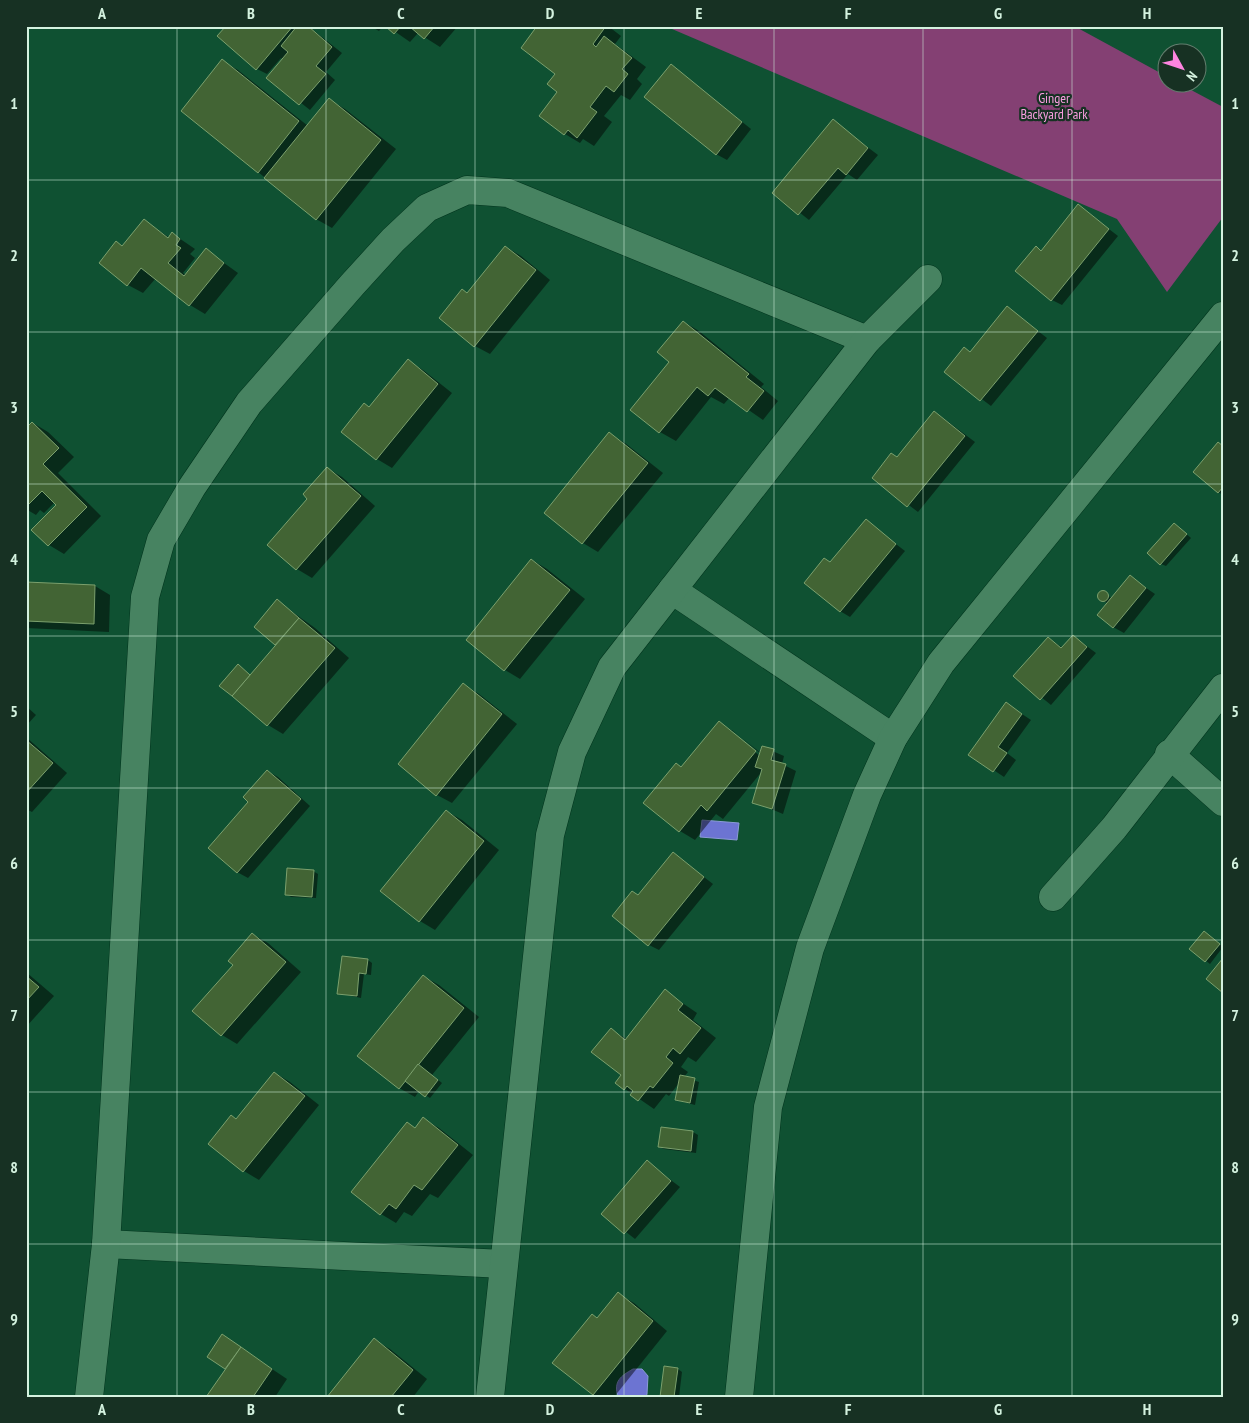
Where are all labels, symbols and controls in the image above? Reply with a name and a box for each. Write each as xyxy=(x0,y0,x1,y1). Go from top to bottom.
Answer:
text: A xyxy=(97,3,107,23)
text: B xyxy=(247,3,255,23)
text: C xyxy=(397,3,405,23)
text: D xyxy=(546,3,555,23)
text: E xyxy=(696,3,703,23)
text: F xyxy=(845,3,852,23)
text: G xyxy=(994,3,1002,23)
text: H xyxy=(1143,3,1151,23)
north arrow xyxy=(1156,42,1206,92)
text: N xyxy=(1183,68,1201,85)
park label: Ginger Backyard Park xyxy=(1020,89,1088,123)
text: 1 xyxy=(10,93,18,113)
text: 1 xyxy=(1231,93,1239,113)
text: 2 xyxy=(10,245,18,265)
text: 2 xyxy=(1231,245,1239,265)
text: 3 xyxy=(10,397,18,417)
text: 3 xyxy=(1231,397,1239,417)
text: 4 xyxy=(10,549,18,569)
text: 4 xyxy=(1231,549,1239,569)
text: 5 xyxy=(10,701,18,721)
text: 5 xyxy=(1231,701,1239,721)
text: 6 xyxy=(10,853,18,873)
text: 6 xyxy=(1231,853,1239,873)
text: 7 xyxy=(10,1005,18,1025)
text: 7 xyxy=(1231,1005,1239,1025)
text: 8 xyxy=(10,1157,18,1177)
text: 8 xyxy=(1231,1157,1239,1177)
text: 9 xyxy=(10,1309,18,1329)
text: 9 xyxy=(1231,1309,1239,1329)
text: A xyxy=(97,1399,107,1419)
text: B xyxy=(247,1399,255,1419)
text: C xyxy=(397,1399,405,1419)
text: D xyxy=(546,1399,555,1419)
text: E xyxy=(696,1399,703,1419)
text: F xyxy=(845,1399,852,1419)
text: G xyxy=(994,1399,1002,1419)
text: H xyxy=(1143,1399,1151,1419)

